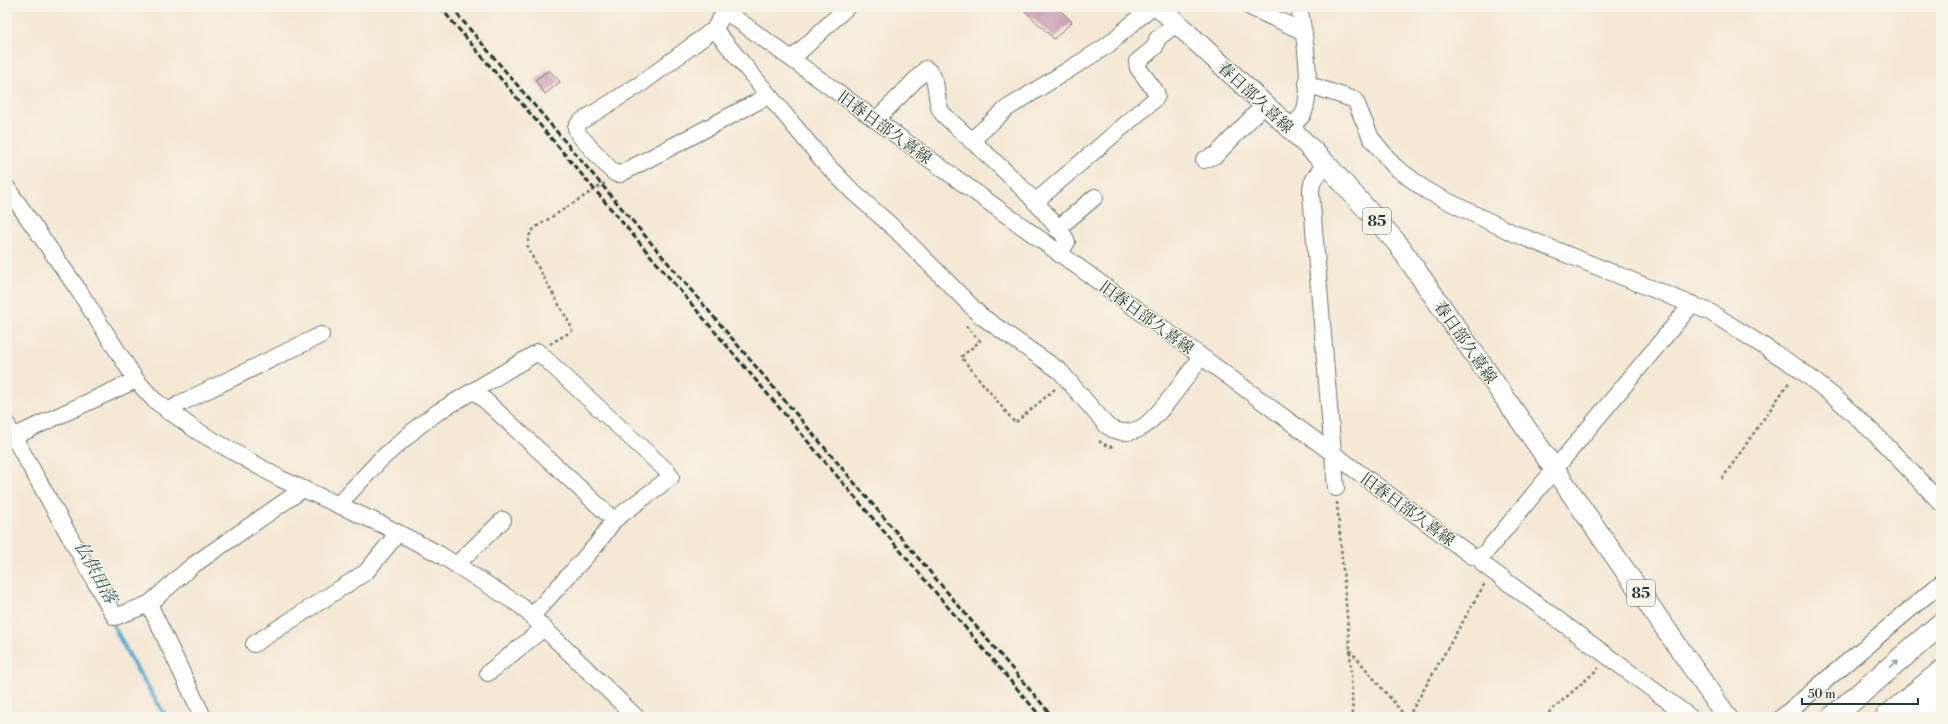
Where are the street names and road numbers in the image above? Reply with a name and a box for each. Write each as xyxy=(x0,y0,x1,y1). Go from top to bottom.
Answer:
street label: 春日部久喜線 xyxy=(1213,58,1297,138)
street label: 旧春日部久喜線 xyxy=(833,87,936,169)
road number: 85 xyxy=(1363,208,1391,234)
street label: 旧春日部久喜線 xyxy=(1095,277,1198,359)
street label: 春日部久喜線 xyxy=(1429,298,1501,388)
street label: 旧春日部久喜線 xyxy=(1356,469,1459,551)
road number: 85 xyxy=(1627,580,1655,606)

